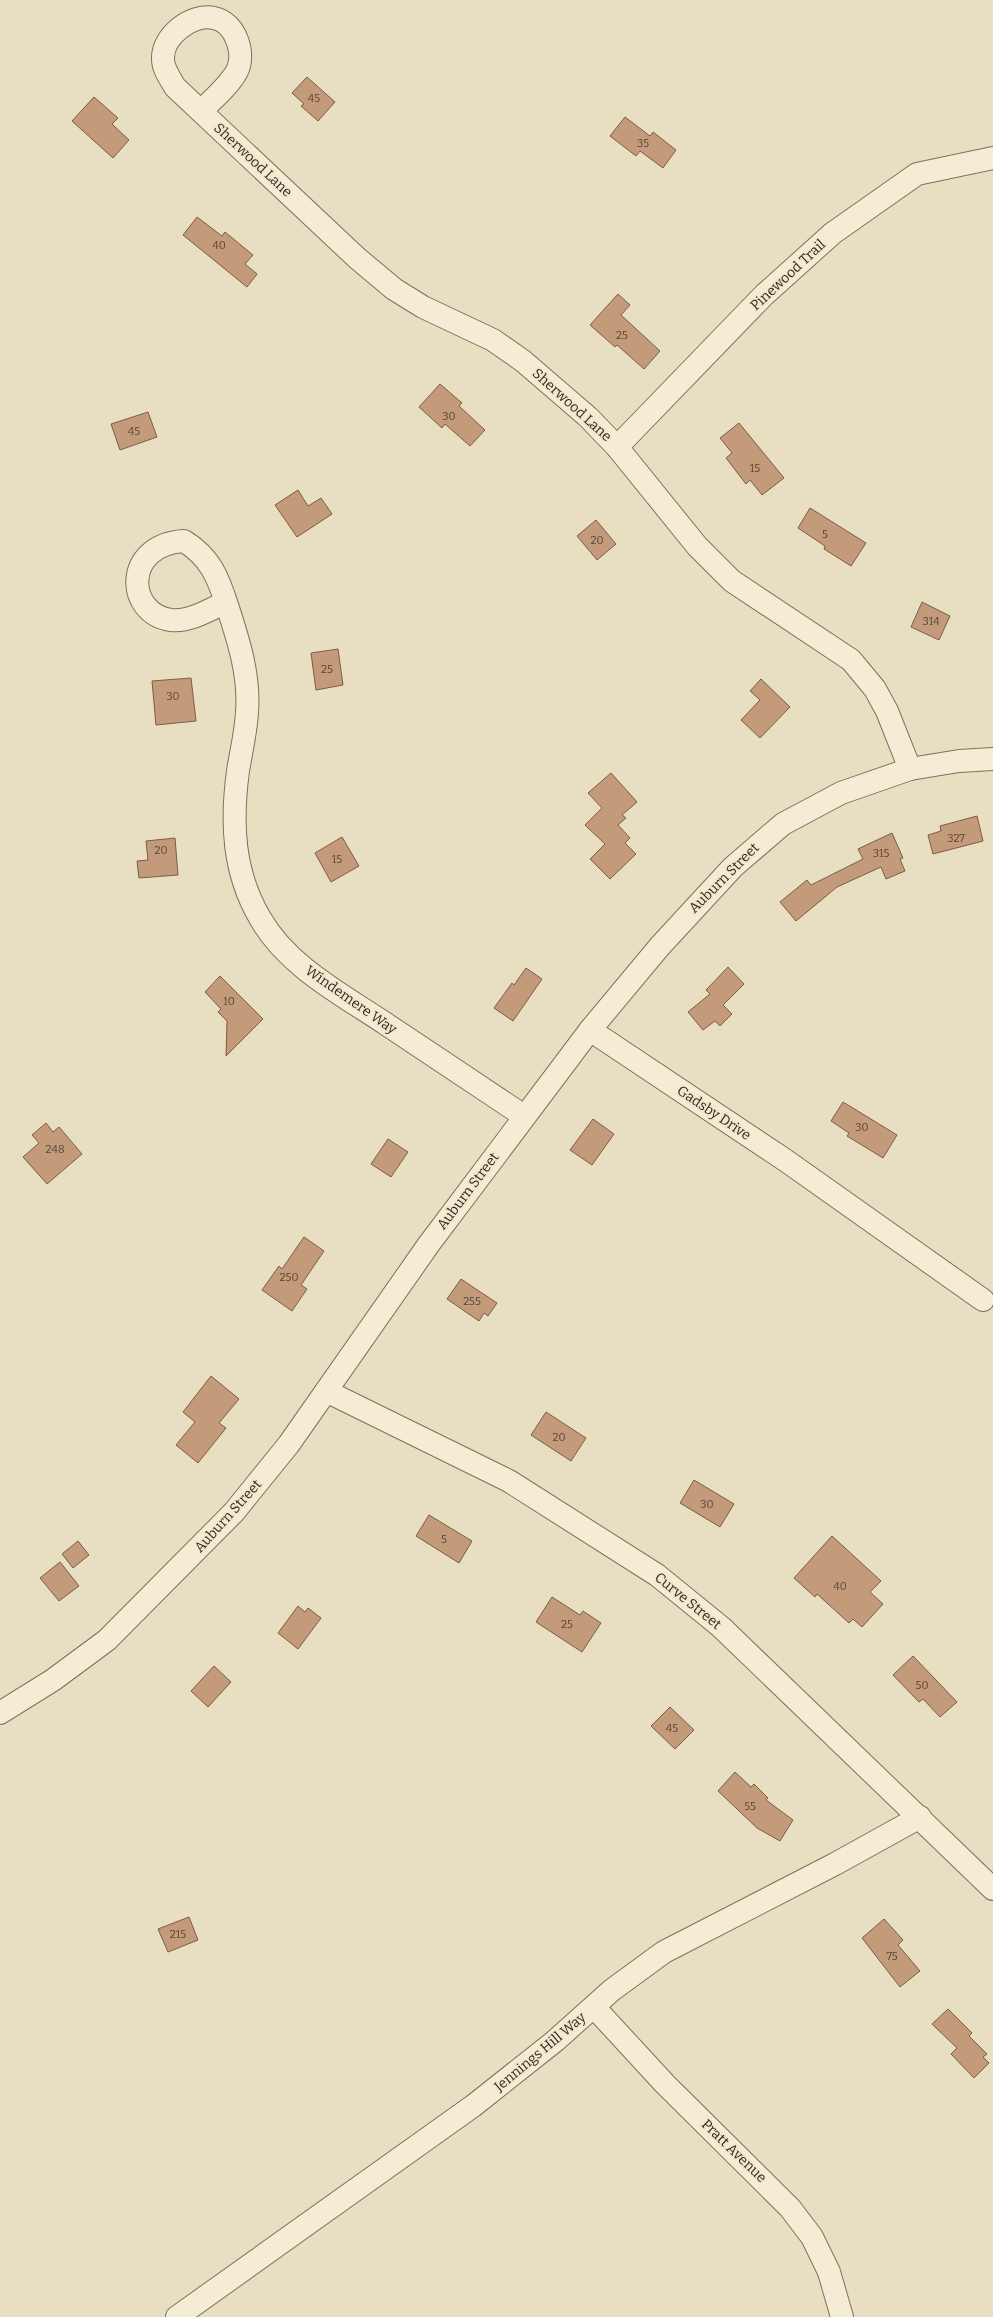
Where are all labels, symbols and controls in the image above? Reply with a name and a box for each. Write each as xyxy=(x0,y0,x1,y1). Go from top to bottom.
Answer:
house number: 45 xyxy=(308,92,320,105)
street label: Sherwood Lane xyxy=(210,119,296,201)
house number: 35 xyxy=(637,137,649,150)
street label: Pinewood Trail xyxy=(747,236,829,314)
house number: 40 xyxy=(212,239,226,252)
house number: 25 xyxy=(616,329,628,342)
street label: Sherwood Lane xyxy=(529,365,615,445)
house number: 30 xyxy=(442,410,456,423)
house number: 45 xyxy=(128,425,140,438)
house number: 15 xyxy=(750,462,760,475)
house number: 5 xyxy=(822,528,828,541)
house number: 20 xyxy=(590,534,604,547)
house number: 314 xyxy=(922,615,940,628)
house number: 25 xyxy=(321,663,333,676)
house number: 30 xyxy=(166,690,180,703)
house number: 327 xyxy=(947,832,965,845)
street label: Auburn Street xyxy=(685,839,763,917)
house number: 20 xyxy=(154,844,168,857)
house number: 315 xyxy=(873,847,889,860)
house number: 15 xyxy=(332,853,342,866)
street label: Windemere Way xyxy=(302,962,401,1038)
house number: 10 xyxy=(223,995,235,1008)
street label: Gadsby Drive xyxy=(674,1082,754,1144)
house number: 30 xyxy=(855,1121,869,1134)
house number: 248 xyxy=(45,1143,65,1156)
street label: Auburn Street xyxy=(433,1149,503,1233)
house number: 250 xyxy=(280,1271,298,1284)
house number: 255 xyxy=(463,1295,481,1308)
house number: 20 xyxy=(552,1431,566,1444)
street label: Auburn Street xyxy=(191,1476,265,1556)
house number: 30 xyxy=(700,1498,714,1511)
house number: 5 xyxy=(441,1533,447,1546)
street label: Curve Street xyxy=(651,1569,725,1633)
house number: 40 xyxy=(833,1580,847,1593)
house number: 25 xyxy=(561,1618,573,1631)
house number: 50 xyxy=(916,1679,928,1692)
house number: 45 xyxy=(666,1722,678,1735)
house number: 55 xyxy=(744,1800,756,1813)
house number: 215 xyxy=(170,1928,186,1941)
house number: 75 xyxy=(886,1950,898,1963)
street label: Jennings Hill Way xyxy=(490,2008,590,2096)
street label: Pratt Avenue xyxy=(698,2116,770,2186)

